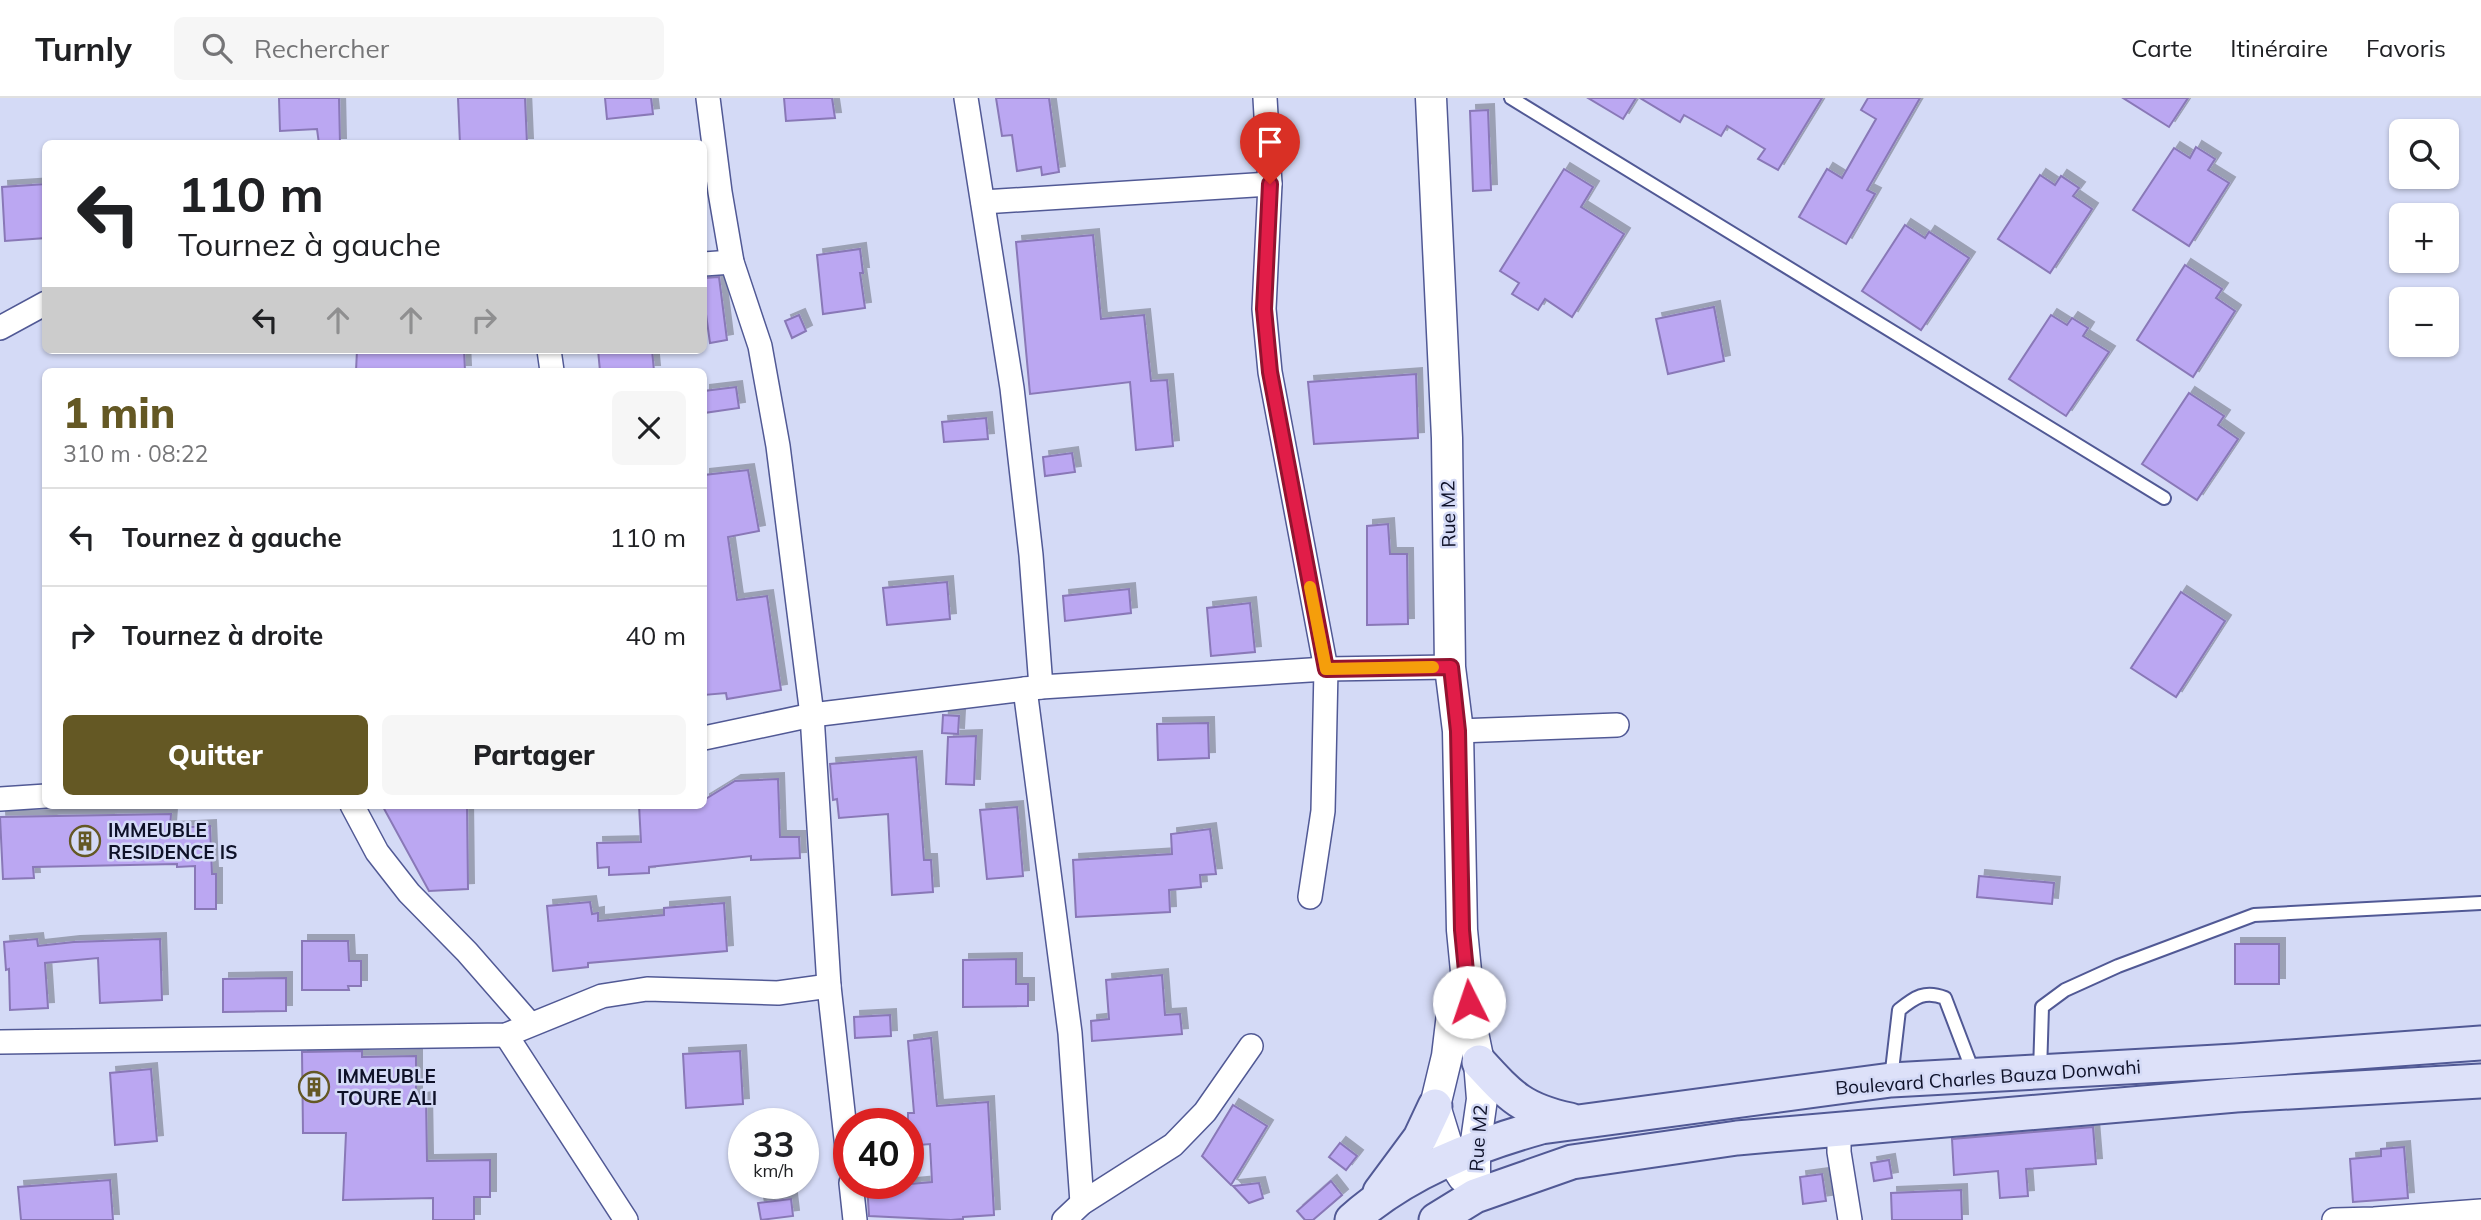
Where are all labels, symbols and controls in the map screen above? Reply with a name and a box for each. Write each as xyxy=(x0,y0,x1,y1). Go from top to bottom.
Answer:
search box xyxy=(174,17,664,80)
text: Turnly xyxy=(35,28,132,69)
icon: search xyxy=(198,29,236,67)
text: Rechercher xyxy=(254,32,389,65)
text: Carte xyxy=(2131,33,2192,63)
text: Itinéraire xyxy=(2230,33,2328,63)
text: Favoris xyxy=(2366,33,2446,63)
pin xyxy=(1240,112,1300,184)
map controls xyxy=(2389,119,2459,357)
button: search xyxy=(2389,119,2459,189)
icon: arrive xyxy=(1251,123,1289,161)
text: 110 m xyxy=(178,163,324,224)
icon: left xyxy=(63,168,154,259)
button: + xyxy=(2389,203,2459,273)
text: Tournez à gauche xyxy=(178,224,441,264)
button: − xyxy=(2389,287,2459,357)
icon: left xyxy=(246,301,284,339)
icon: ahead xyxy=(319,301,357,339)
icon: ahead xyxy=(392,301,430,339)
icon: right xyxy=(465,301,503,339)
text: 1 min xyxy=(63,386,176,439)
button: close xyxy=(612,391,686,465)
text: 310 m · 08:22 xyxy=(63,439,208,468)
street label: Rue M2 xyxy=(1435,480,1461,548)
icon: left xyxy=(63,518,101,556)
text: Tournez à gauche xyxy=(122,521,342,554)
text: 110 m xyxy=(610,521,686,554)
icon: right xyxy=(63,616,101,654)
text: Tournez à droite xyxy=(122,619,323,652)
text: 40 m xyxy=(625,619,686,652)
button: Quitter xyxy=(63,715,368,795)
button: Partager xyxy=(382,715,686,795)
place label: IMMEUBLE RESIDENCE IS xyxy=(108,818,237,864)
building icon: IMMEUBLE RESIDENCE IS xyxy=(68,824,102,858)
position arrow xyxy=(1432,965,1506,1039)
street label: Boulevard Charles Bauza Donwahi xyxy=(1834,1054,2142,1100)
place label: IMMEUBLE TOURE ALI xyxy=(337,1064,437,1110)
building icon: IMMEUBLE TOURE ALI xyxy=(297,1070,331,1104)
street label: Rue M2 xyxy=(1464,1104,1492,1172)
speed limit sign: 40 xyxy=(833,1108,924,1199)
text: 33 xyxy=(752,1122,795,1166)
text: km/h xyxy=(753,1159,794,1182)

